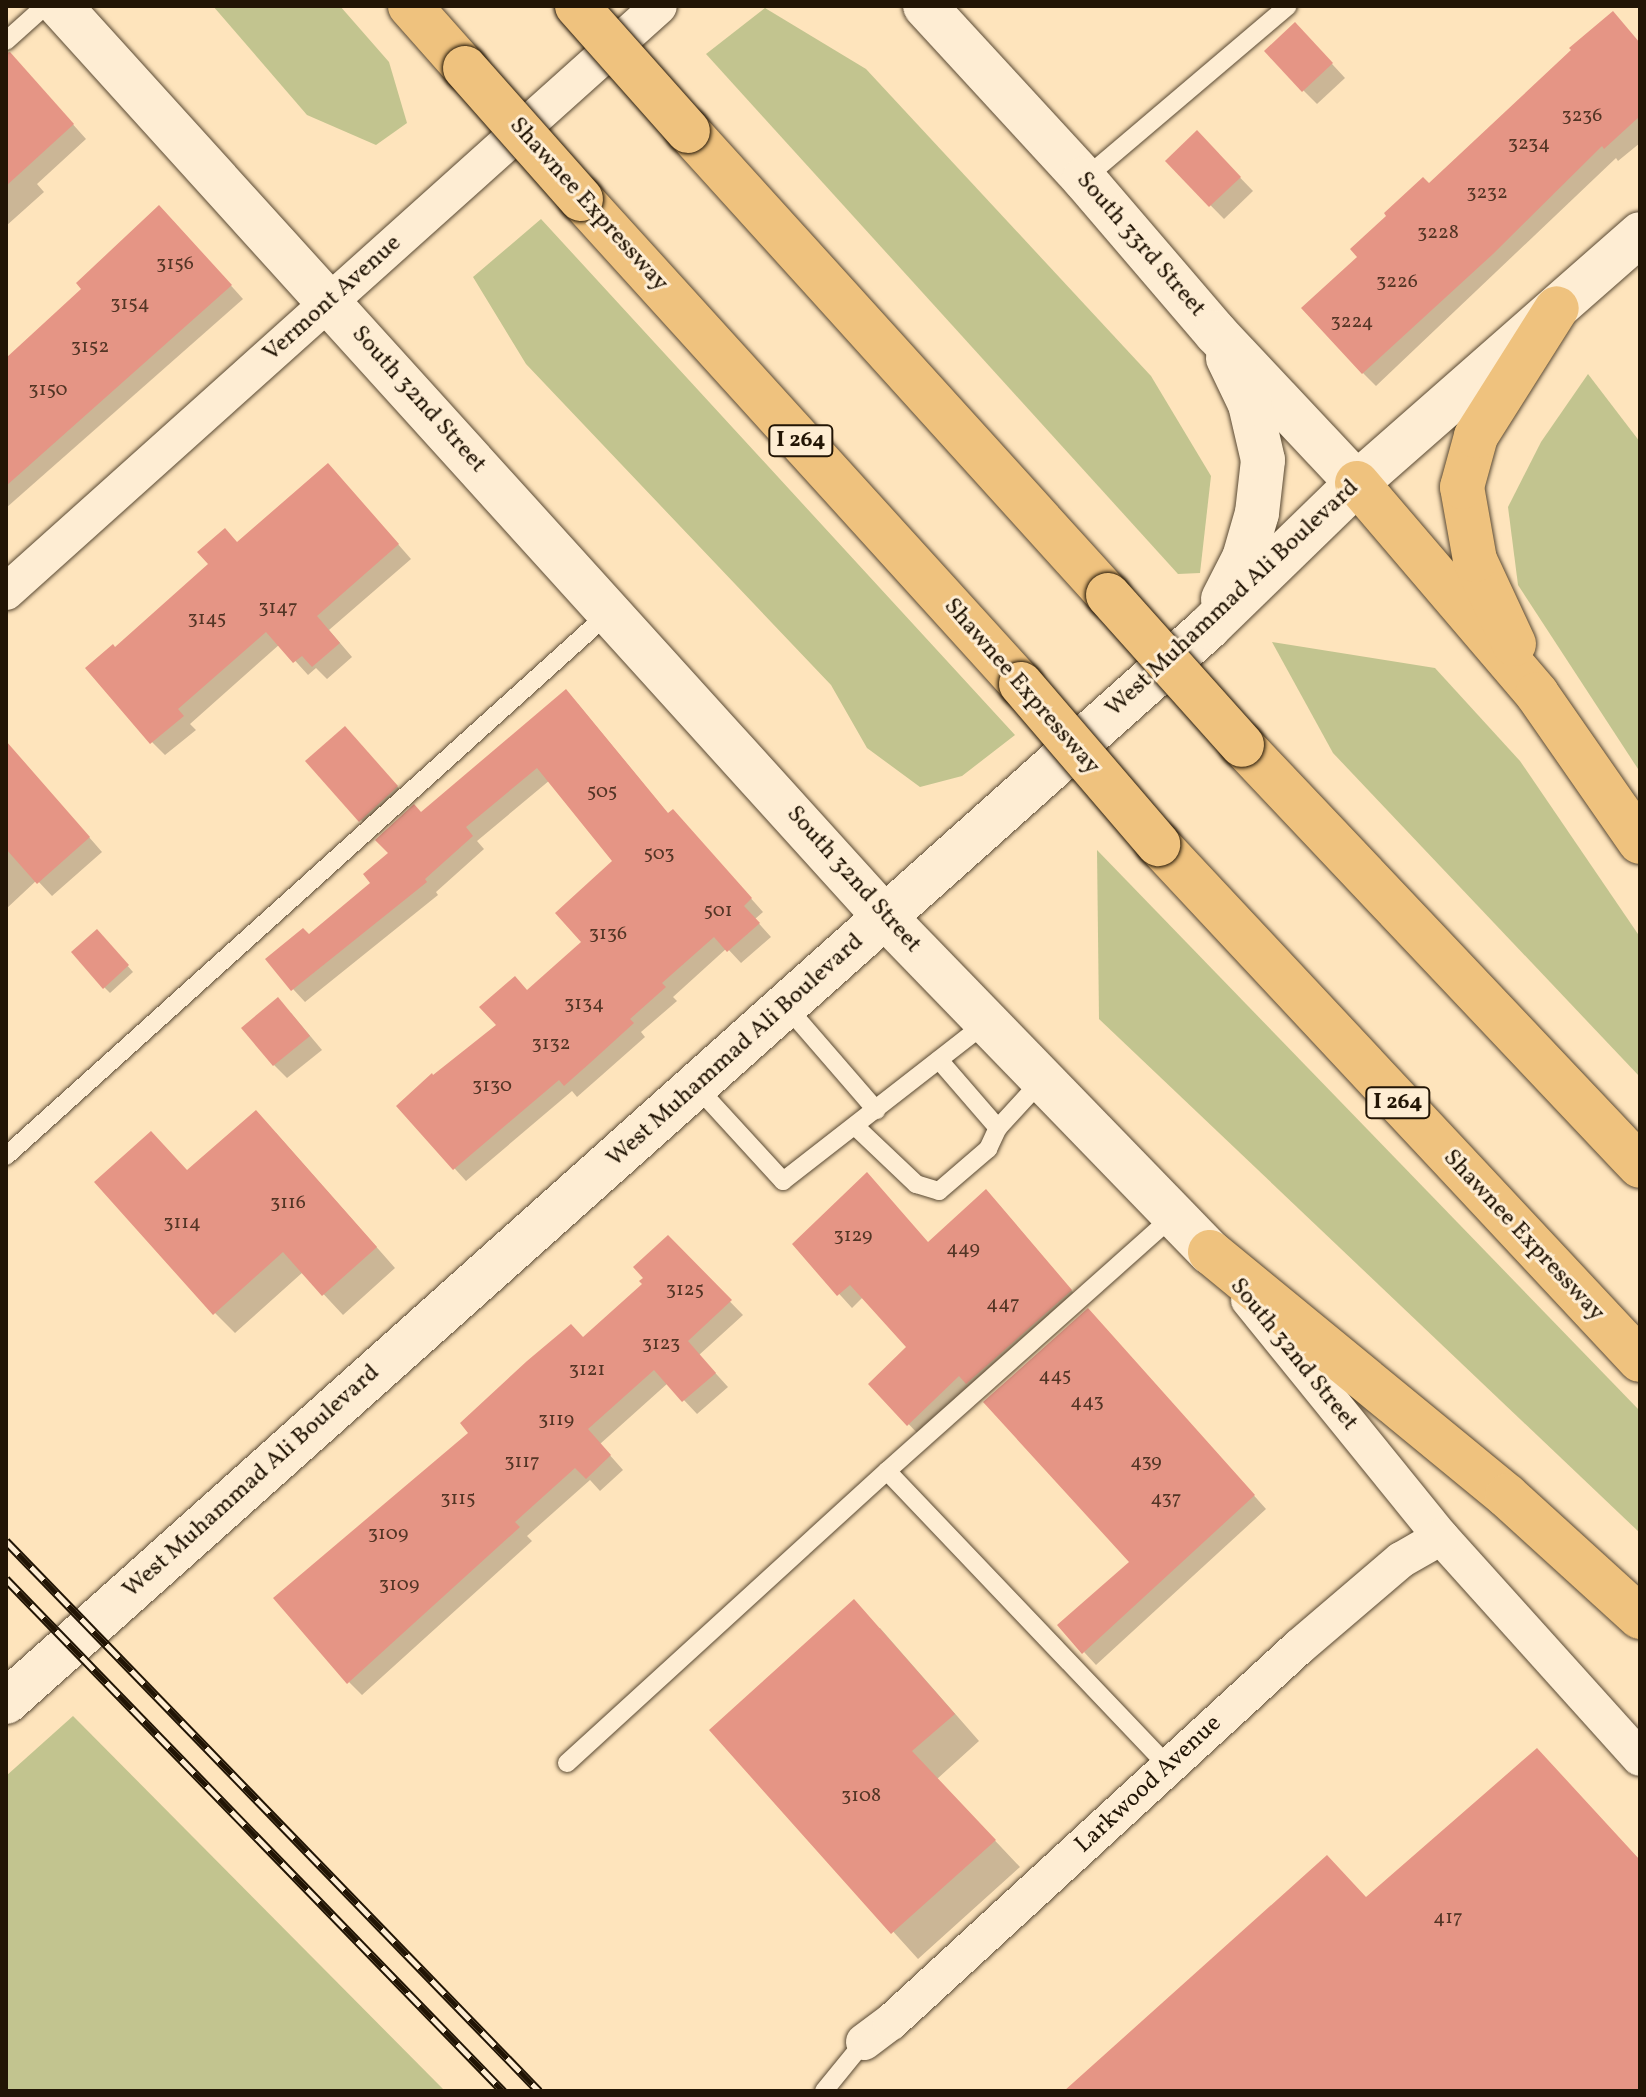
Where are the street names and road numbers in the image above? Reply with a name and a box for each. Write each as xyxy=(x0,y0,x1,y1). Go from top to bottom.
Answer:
street label: Shawnee Expressway xyxy=(502,112,674,298)
street label: South 33rd Street xyxy=(1069,167,1211,323)
street label: Vermont Avenue xyxy=(258,230,408,368)
street label: South 32nd Street xyxy=(344,321,492,479)
road number: I 264 xyxy=(767,423,835,459)
street label: West Muhammad Ali Boulevard xyxy=(1101,474,1365,724)
street label: Shawnee Expressway xyxy=(937,593,1105,781)
street label: South 32nd Street xyxy=(779,801,927,959)
street label: West Muhammad Ali Boulevard xyxy=(602,928,870,1174)
road number: I 264 xyxy=(1364,1085,1432,1121)
street label: Shawnee Expressway xyxy=(1436,1144,1610,1328)
street label: South 32nd Street xyxy=(1223,1273,1363,1437)
street label: West Muhammad Ali Boulevard xyxy=(118,1359,386,1605)
street label: Larkwood Avenue xyxy=(1070,1710,1228,1860)

